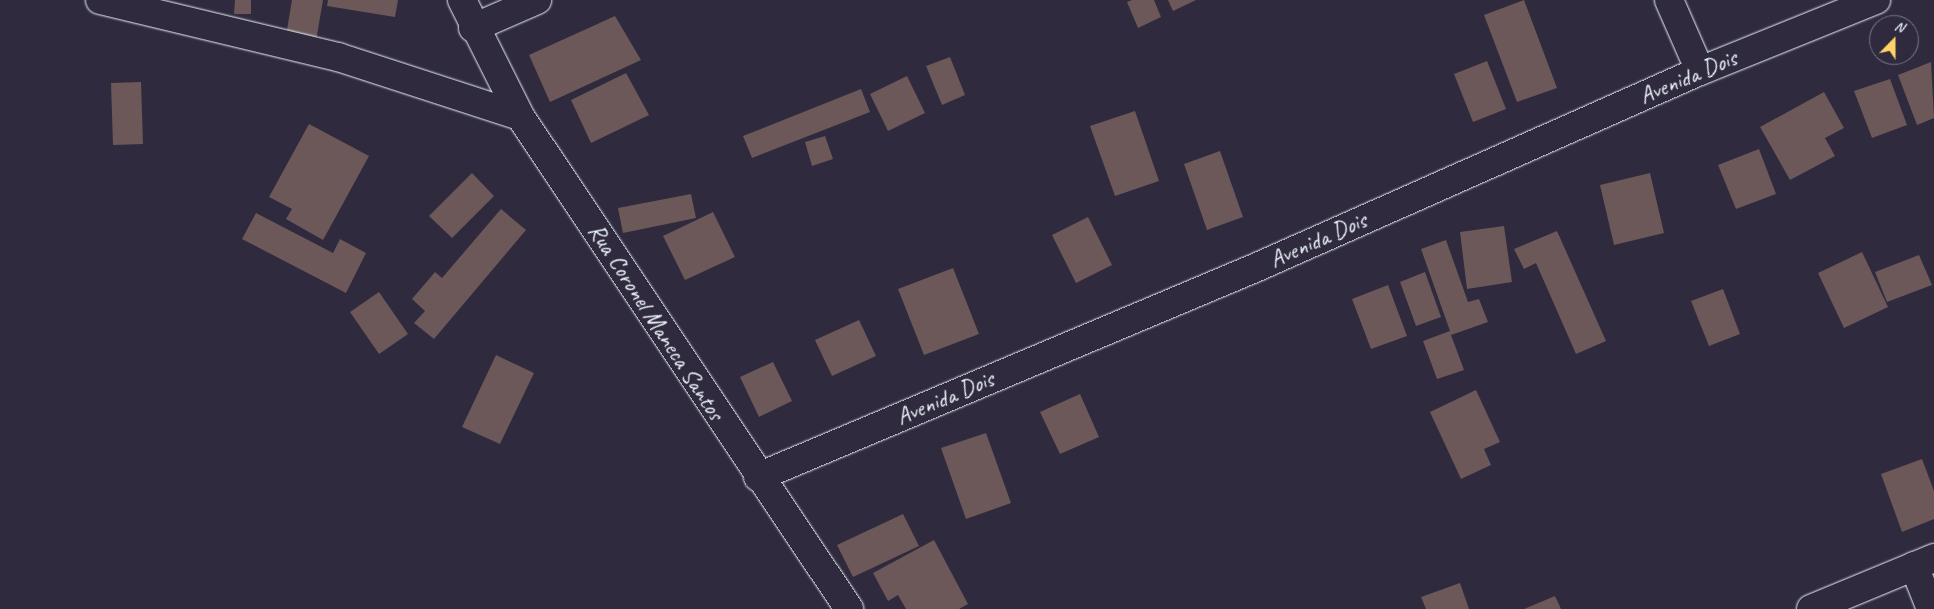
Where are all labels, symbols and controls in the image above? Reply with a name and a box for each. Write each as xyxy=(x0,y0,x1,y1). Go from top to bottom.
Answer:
north arrow xyxy=(1869,15,1919,65)
text: N xyxy=(1892,17,1907,36)
street label: Avenida Dois xyxy=(1635,44,1741,110)
street label: Avenida Dois xyxy=(1265,206,1371,274)
street label: Rua Coronel Maneca Santos xyxy=(581,218,731,426)
street label: Avenida Dois xyxy=(892,365,998,431)

